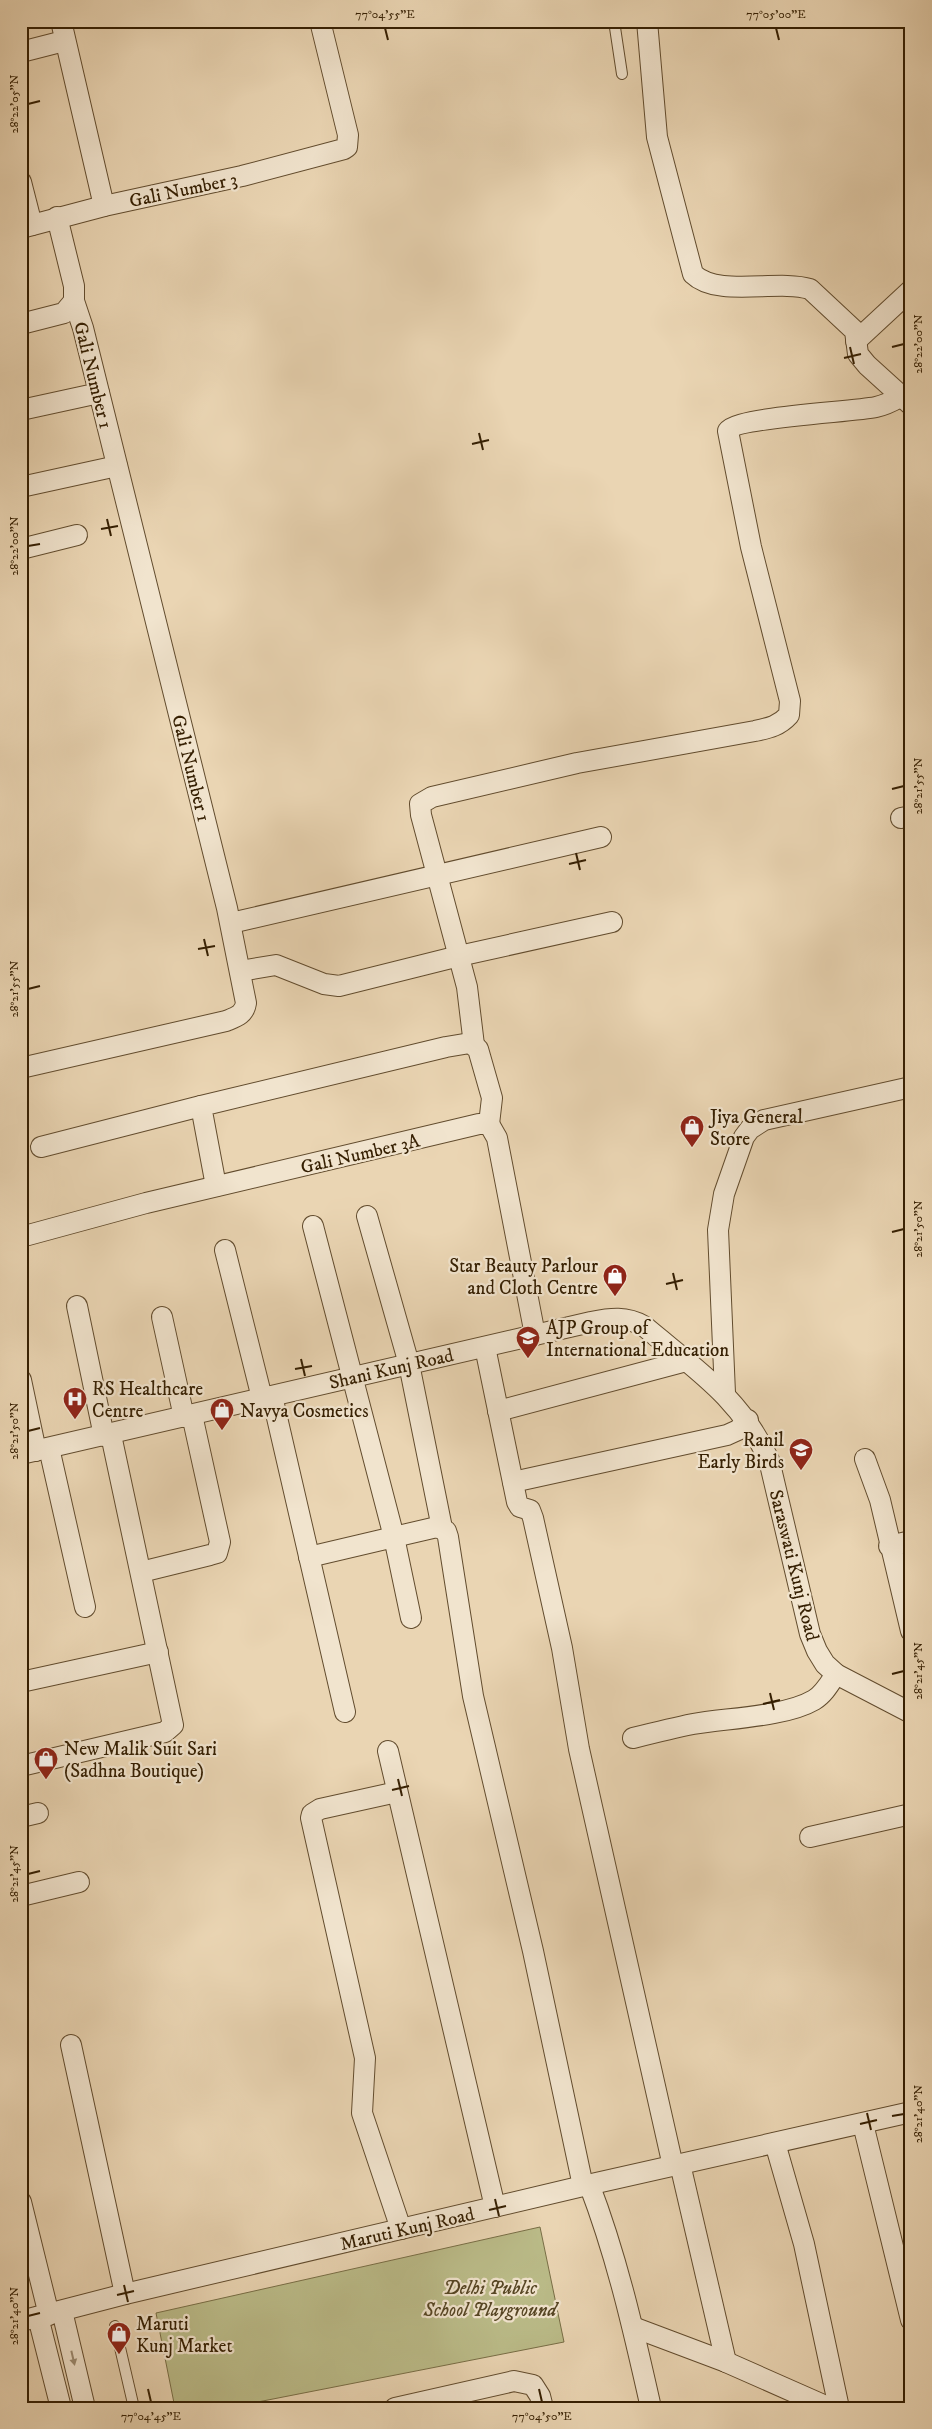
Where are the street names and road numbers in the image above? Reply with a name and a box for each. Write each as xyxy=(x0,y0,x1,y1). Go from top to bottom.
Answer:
street label: Gali Number 3 xyxy=(127,168,239,213)
street label: Gali Number 1 xyxy=(68,319,117,431)
street label: Gali Number 1 xyxy=(166,712,215,824)
street label: Gali Number 3A xyxy=(298,1129,423,1179)
street label: Shani Kunj Road xyxy=(327,1344,456,1395)
street label: Saraswati Kunj Road xyxy=(764,1487,824,1644)
street label: Maruti Kunj Road xyxy=(338,2203,477,2256)

